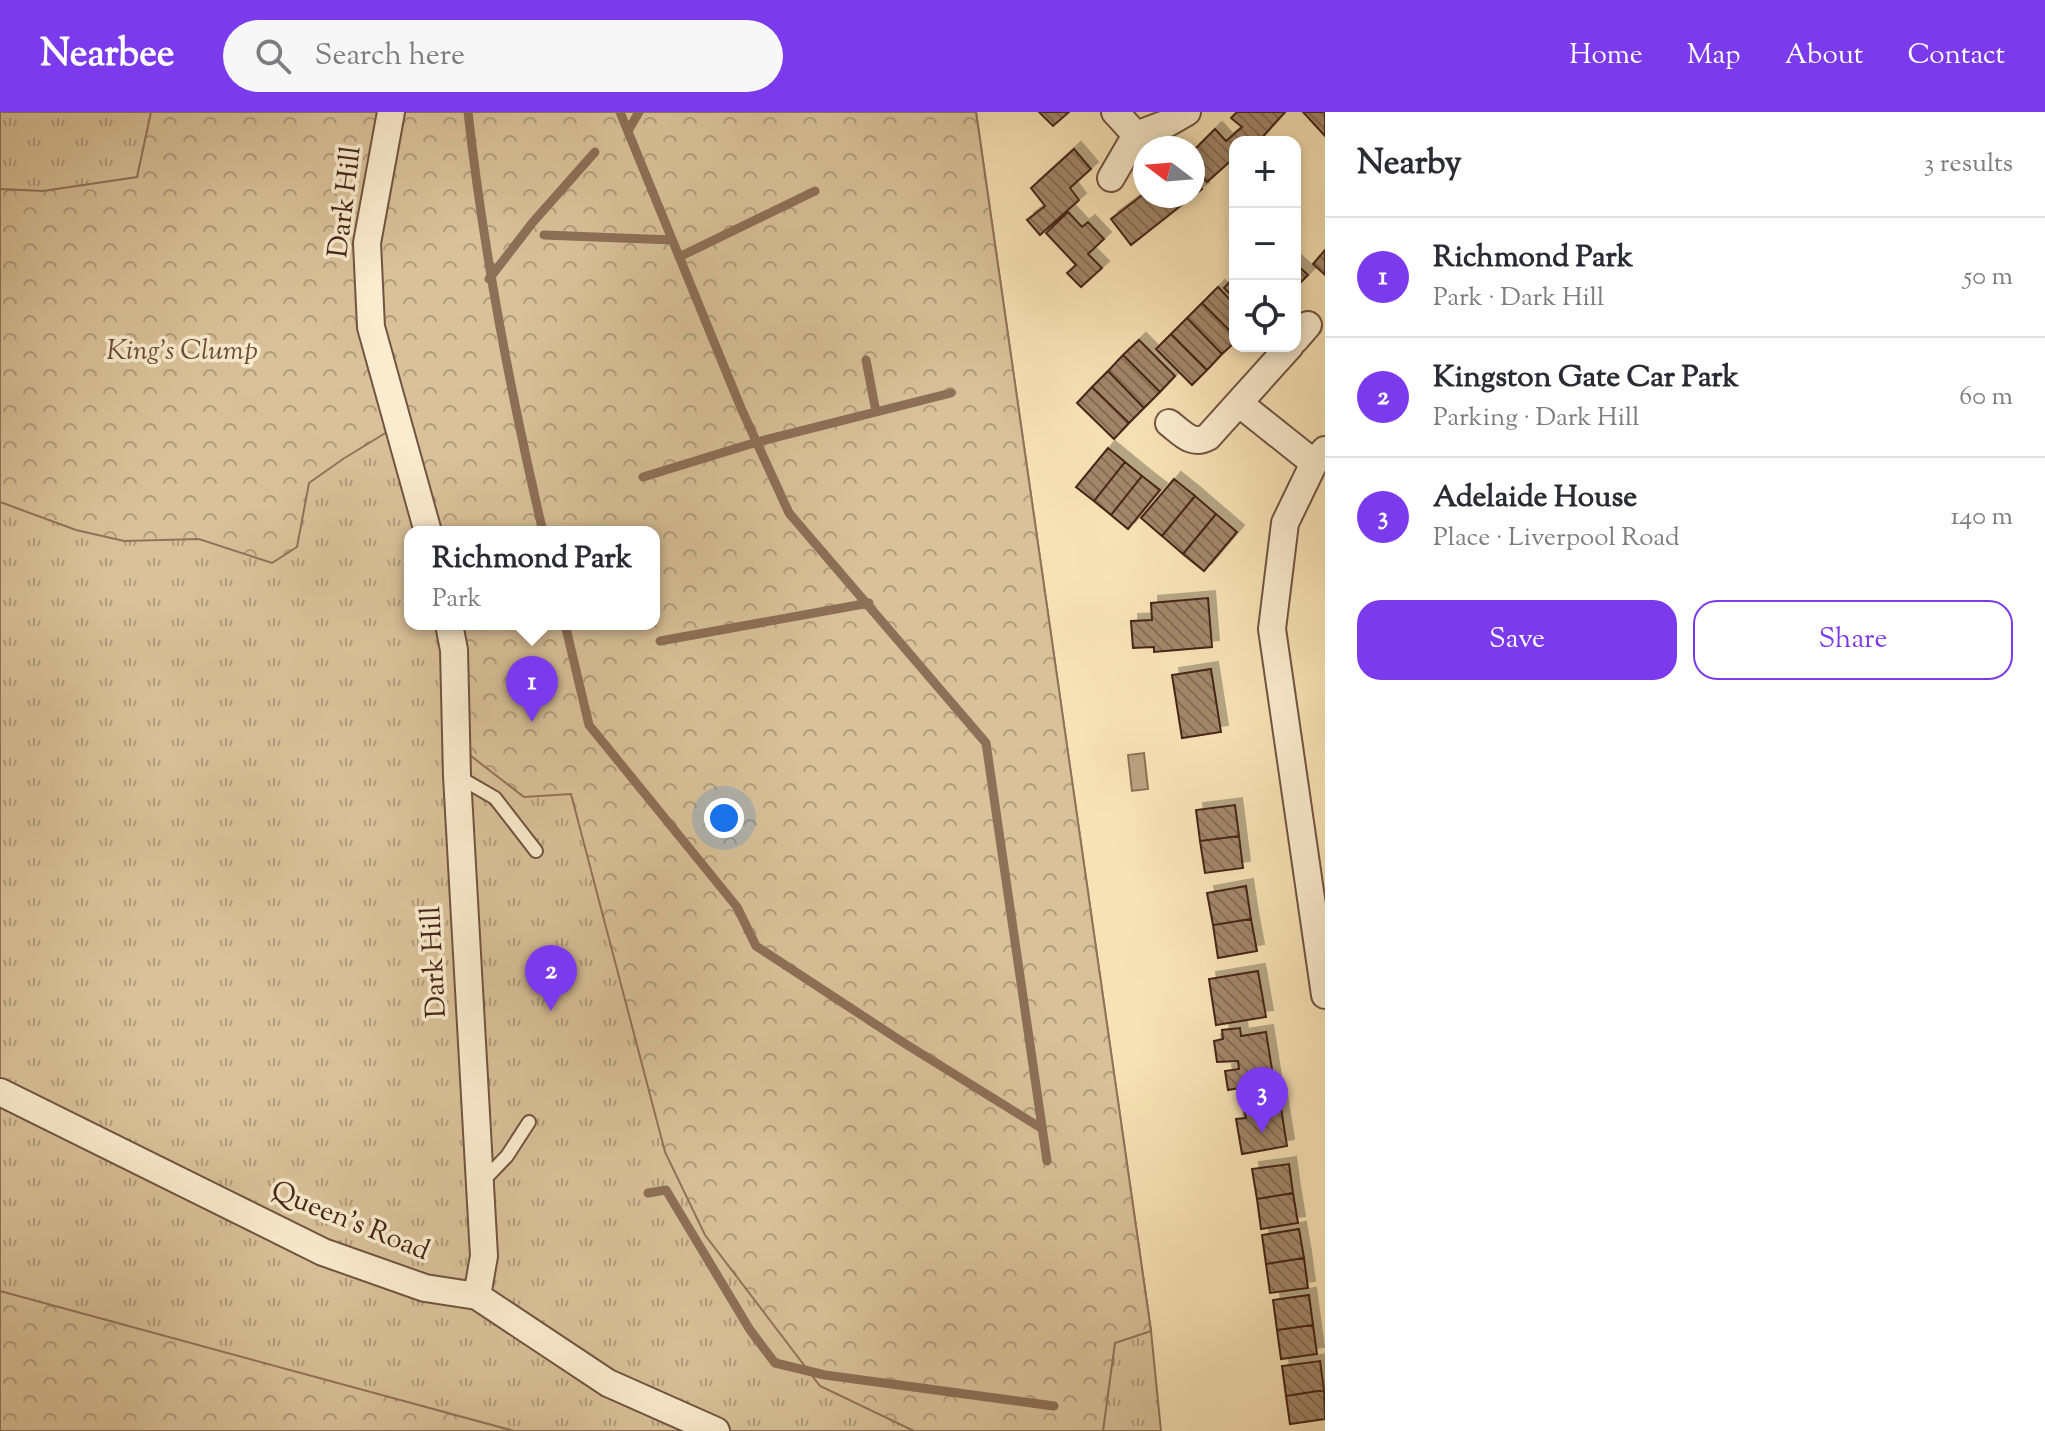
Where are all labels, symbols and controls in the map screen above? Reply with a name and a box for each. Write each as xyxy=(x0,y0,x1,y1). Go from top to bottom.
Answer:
search box xyxy=(223,20,783,92)
text: Nearbee xyxy=(40,29,175,83)
icon: search xyxy=(251,34,295,78)
text: Search here xyxy=(315,35,465,78)
text: Home xyxy=(1569,36,1643,76)
text: Map xyxy=(1687,36,1741,76)
text: About xyxy=(1785,36,1863,76)
text: Contact xyxy=(1907,36,2005,76)
north arrow xyxy=(1133,136,1205,208)
map controls xyxy=(1229,136,1301,352)
button: + xyxy=(1229,136,1301,208)
text: Nearby xyxy=(1357,140,1462,189)
street label: Dark Hill xyxy=(319,144,373,260)
text: 3 results xyxy=(1924,146,2013,183)
button: − xyxy=(1229,208,1301,280)
text: Richmond Park xyxy=(1433,237,1633,280)
text: 1 xyxy=(1379,259,1387,296)
text: 50 m xyxy=(1963,259,2013,296)
button: locate xyxy=(1229,280,1301,352)
text: Park · Dark Hill xyxy=(1433,280,1604,317)
park label: King's Clump xyxy=(106,332,258,372)
text: Kingston Gate Car Park xyxy=(1433,357,1739,400)
text: 2 xyxy=(1377,379,1389,416)
text: 60 m xyxy=(1959,379,2013,416)
text: Parking · Dark Hill xyxy=(1433,400,1640,437)
text: Adelaide House xyxy=(1433,477,1637,520)
text: 3 xyxy=(1378,499,1388,536)
text: 140 m xyxy=(1950,499,2013,536)
text: Place · Liverpool Road xyxy=(1433,520,1680,557)
popup xyxy=(404,526,660,630)
text: Richmond Park xyxy=(432,538,632,581)
text: Park xyxy=(432,581,482,618)
button: Save xyxy=(1357,600,1677,680)
button: Share xyxy=(1693,600,2013,680)
pin: 1 xyxy=(506,656,558,722)
your location xyxy=(704,798,744,838)
street label: Dark Hill xyxy=(412,905,458,1019)
pin: 2 xyxy=(525,945,577,1011)
pin: 3 xyxy=(1236,1067,1288,1133)
street label: Queen's Road xyxy=(265,1172,436,1272)

